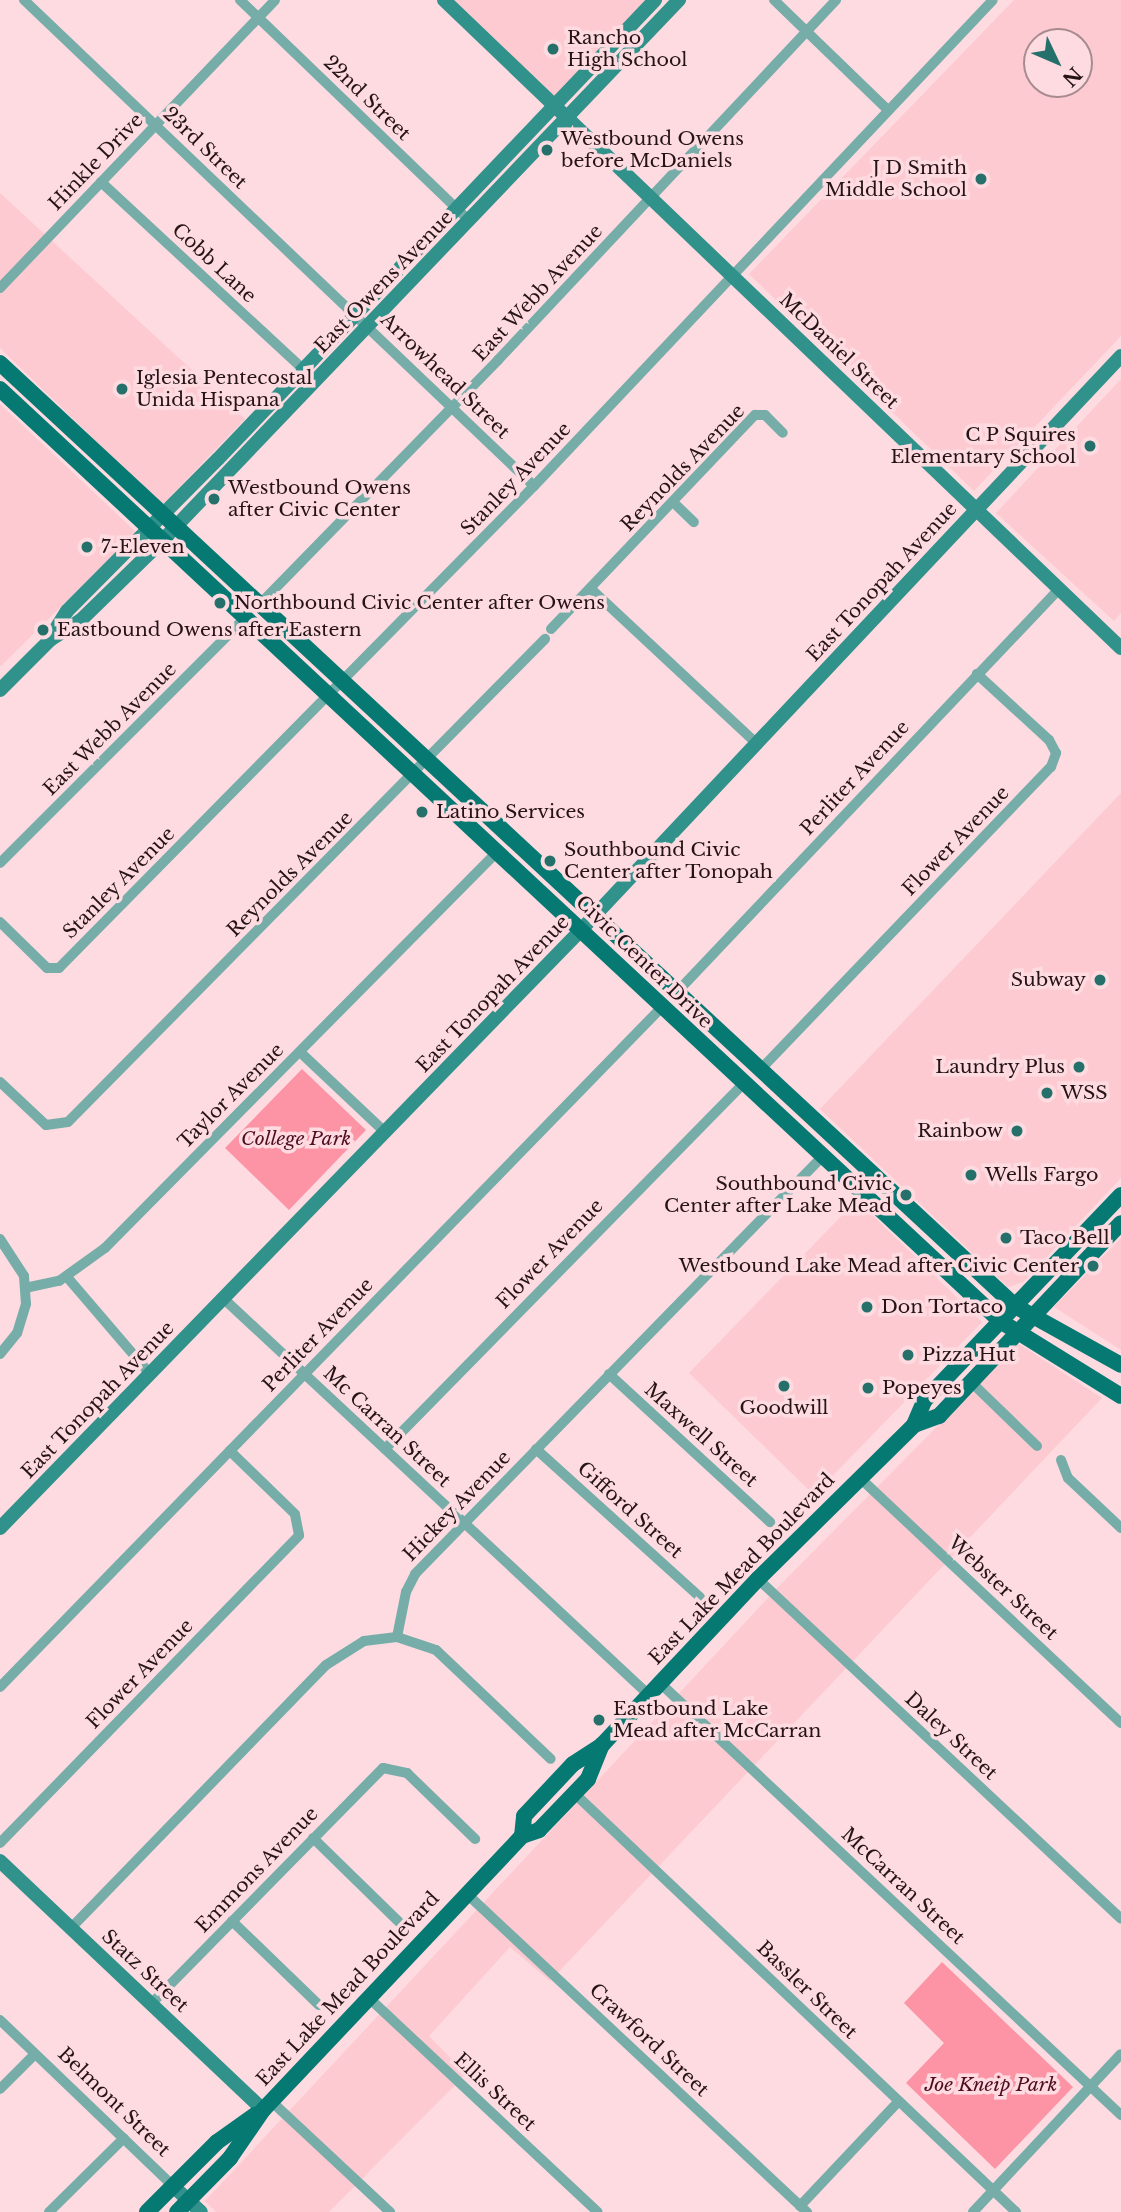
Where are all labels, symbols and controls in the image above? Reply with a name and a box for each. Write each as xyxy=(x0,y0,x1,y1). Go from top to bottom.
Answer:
place label: Rancho High School xyxy=(567,27,687,71)
north arrow xyxy=(1023,28,1093,98)
marker: Rancho High School xyxy=(545,41,561,57)
street label: 22nd Street xyxy=(319,51,415,145)
text: N xyxy=(1058,62,1087,91)
street label: 23rd Street xyxy=(158,102,252,194)
street label: Hinkle Drive xyxy=(44,109,148,215)
place label: Westbound Owens before McDaniels xyxy=(561,128,744,172)
marker: Westbound Owens before McDaniels xyxy=(539,142,555,158)
place label: J D Smith Middle School xyxy=(825,157,967,201)
marker: J D Smith Middle School xyxy=(973,171,989,187)
street label: East Owens Avenue xyxy=(310,206,458,358)
street label: Cobb Lane xyxy=(167,218,261,308)
street label: East Webb Avenue xyxy=(468,219,608,367)
street label: McDaniel Street xyxy=(775,288,903,414)
street label: Arrowhead Street xyxy=(376,309,514,443)
place label: Iglesia Pentecostal Unida Hispana xyxy=(136,367,313,411)
marker: Iglesia Pentecostal Unida Hispana xyxy=(114,381,130,397)
street label: Reynolds Avenue xyxy=(616,399,750,537)
street label: Stanley Avenue xyxy=(456,417,576,541)
place label: C P Squires Elementary School xyxy=(890,424,1076,468)
marker: C P Squires Elementary School xyxy=(1082,438,1098,454)
place label: Westbound Owens after Civic Center xyxy=(228,477,411,521)
marker: Westbound Owens after Civic Center xyxy=(206,491,222,507)
street label: East Tonopah Avenue xyxy=(802,497,962,667)
place label: 7-Eleven xyxy=(101,536,185,558)
marker: 7-Eleven xyxy=(79,539,95,555)
place label: Northbound Civic Center after Owens xyxy=(234,592,606,614)
marker: Northbound Civic Center after Owens xyxy=(212,595,228,611)
place label: Eastbound Owens after Eastern xyxy=(57,619,362,641)
marker: Eastbound Owens after Eastern xyxy=(35,622,51,638)
street label: East Webb Avenue xyxy=(38,657,182,801)
street label: Perliter Avenue xyxy=(796,715,914,841)
street label: Flower Avenue xyxy=(898,781,1014,901)
place label: Latino Services xyxy=(436,801,585,823)
marker: Latino Services xyxy=(414,804,430,820)
street label: Reynolds Avenue xyxy=(222,806,358,942)
street label: Stanley Avenue xyxy=(58,822,180,944)
place label: Southbound Civic Center after Tonopah xyxy=(564,839,774,883)
marker: Southbound Civic Center after Tonopah xyxy=(542,853,558,869)
street label: Civic Center Drive xyxy=(571,891,717,1033)
street label: East Tonopah Avenue xyxy=(412,910,574,1078)
place label: Subway xyxy=(1011,969,1086,991)
marker: Subway xyxy=(1092,972,1108,988)
street label: Taylor Avenue xyxy=(173,1038,289,1154)
place label: Laundry Plus xyxy=(935,1056,1065,1078)
marker: Laundry Plus xyxy=(1071,1059,1087,1075)
place label: WSS xyxy=(1061,1082,1108,1104)
marker: WSS xyxy=(1039,1085,1055,1101)
place label: Rainbow xyxy=(917,1120,1003,1142)
marker: Rainbow xyxy=(1009,1123,1025,1139)
park label: College Park xyxy=(241,1128,351,1150)
place label: Wells Fargo xyxy=(985,1164,1099,1186)
marker: Wells Fargo xyxy=(963,1167,979,1183)
place label: Southbound Civic Center after Lake Mead xyxy=(663,1173,892,1217)
marker: Southbound Civic Center after Lake Mead xyxy=(898,1187,914,1203)
street label: Flower Avenue xyxy=(492,1194,608,1314)
place label: Taco Bell xyxy=(1020,1227,1110,1249)
marker: Taco Bell xyxy=(998,1230,1014,1246)
place label: Westbound Lake Mead after Civic Center xyxy=(678,1255,1079,1277)
marker: Westbound Lake Mead after Civic Center xyxy=(1085,1258,1101,1274)
street label: Perliter Avenue xyxy=(258,1273,378,1397)
place label: Don Tortaco xyxy=(881,1296,1004,1318)
marker: Don Tortaco xyxy=(859,1299,875,1315)
street label: East Tonopah Avenue xyxy=(17,1316,179,1484)
place label: Pizza Hut xyxy=(922,1344,1016,1366)
marker: Pizza Hut xyxy=(900,1347,916,1363)
street label: Mc Carran Street xyxy=(319,1362,455,1492)
place label: Popeyes xyxy=(882,1377,962,1399)
street label: Maxwell Street xyxy=(640,1378,762,1492)
marker: Goodwill xyxy=(776,1378,792,1394)
marker: Popeyes xyxy=(860,1380,876,1396)
place label: Goodwill xyxy=(739,1397,829,1419)
street label: Hickey Avenue xyxy=(398,1446,516,1566)
street label: Gifford Street xyxy=(573,1457,687,1563)
street label: East Lake Mead Boulevard xyxy=(644,1469,840,1669)
street label: Webster Street xyxy=(943,1531,1063,1645)
street label: Flower Avenue xyxy=(82,1614,198,1734)
street label: Daley Street xyxy=(900,1687,1002,1785)
place label: Eastbound Lake Mead after McCarran xyxy=(613,1698,822,1742)
marker: Eastbound Lake Mead after McCarran xyxy=(591,1712,607,1728)
street label: Emmons Avenue xyxy=(191,1802,323,1938)
street label: McCarran Street xyxy=(837,1823,969,1949)
street label: East Lake Mead Boulevard xyxy=(252,1887,444,2091)
street label: Statz Street xyxy=(97,1925,193,2017)
street label: Bassler Street xyxy=(752,1936,862,2044)
street label: Crawford Street xyxy=(585,1979,713,2101)
street label: Belmont Street xyxy=(53,2043,175,2161)
street label: Ellis Street xyxy=(449,2048,541,2136)
park label: Joe Kneip Park xyxy=(925,2074,1057,2096)

